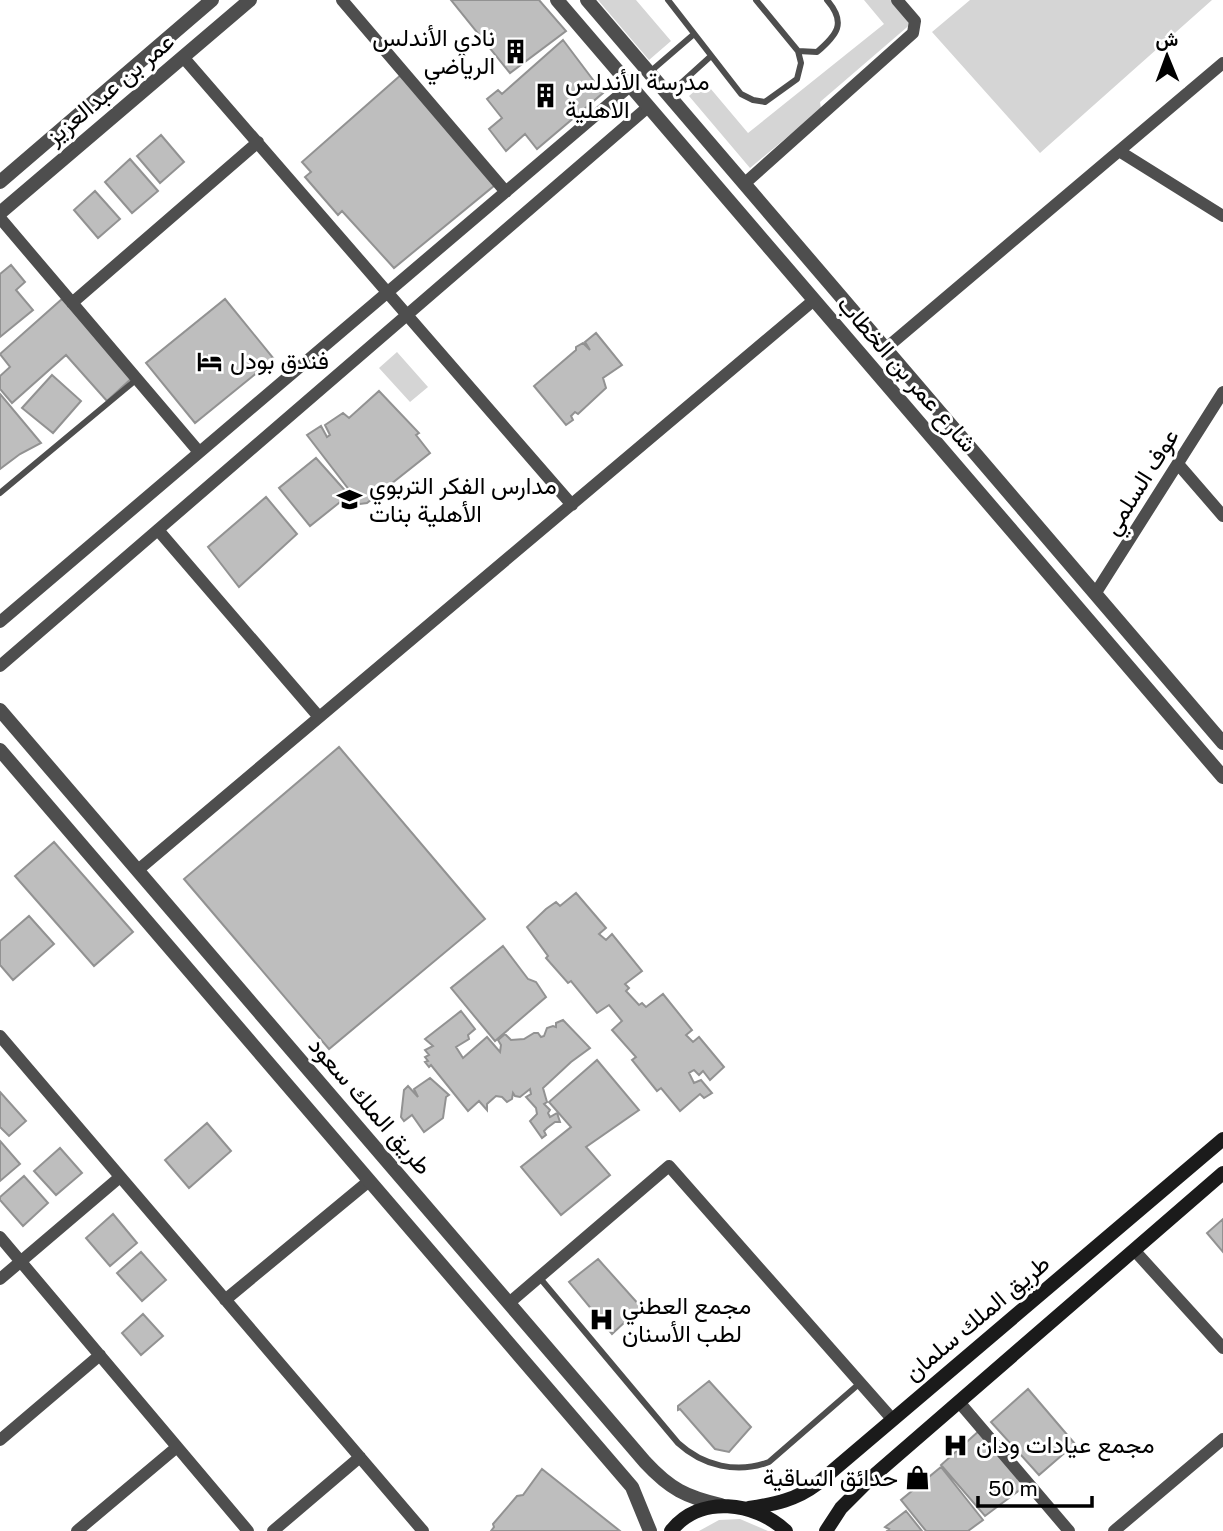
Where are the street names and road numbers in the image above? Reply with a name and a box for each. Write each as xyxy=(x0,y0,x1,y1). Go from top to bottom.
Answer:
street label: عمر بن عبدالعزيز xyxy=(39,27,180,152)
street label: شارع عمر بن الخطاب xyxy=(830,289,983,459)
street label: عوف السلمي xyxy=(1097,423,1189,543)
street label: طريق الملك سعود xyxy=(302,1031,438,1181)
street label: طريق الملك سلمان xyxy=(898,1248,1056,1388)

